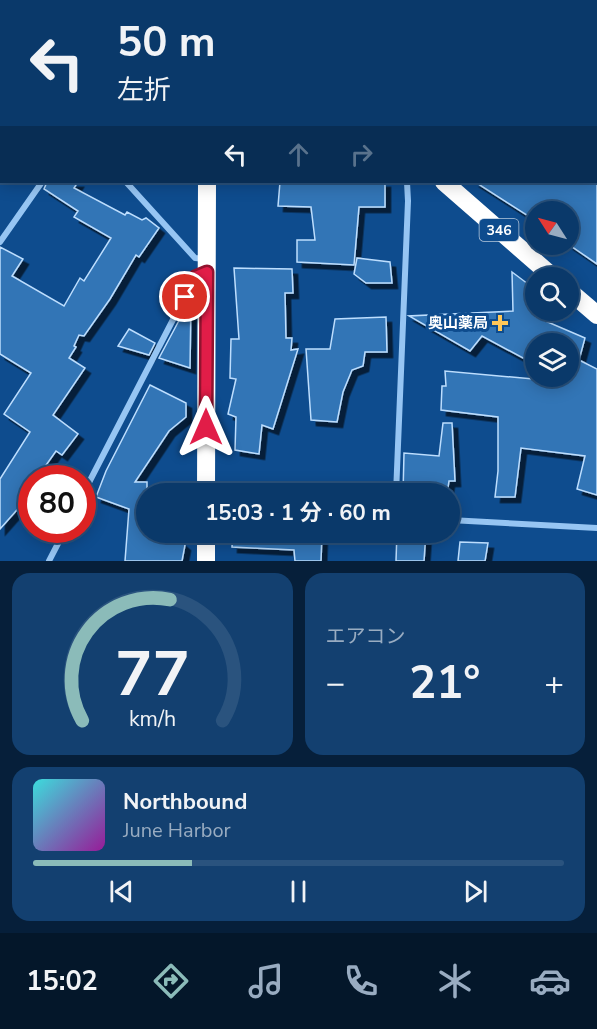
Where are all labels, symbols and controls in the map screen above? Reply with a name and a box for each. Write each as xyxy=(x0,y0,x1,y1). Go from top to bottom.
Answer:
text: 50 m xyxy=(117,14,216,71)
icon: left xyxy=(18,24,96,102)
text: 左折 xyxy=(117,72,171,109)
icon: left xyxy=(219,138,252,171)
icon: ahead xyxy=(282,138,315,171)
icon: right xyxy=(345,138,378,171)
north arrow xyxy=(525,201,579,255)
map controls xyxy=(525,201,579,387)
road number: 346 xyxy=(480,219,518,241)
button: search xyxy=(525,267,579,321)
pin xyxy=(159,271,210,322)
icon: arrive xyxy=(168,280,201,313)
place label: 奥山薬局 xyxy=(428,313,488,333)
marker: 奥山薬局 xyxy=(493,316,507,330)
button: layers xyxy=(525,333,579,387)
position arrow xyxy=(174,395,238,459)
speed limit sign: 80 xyxy=(18,465,96,543)
text: 15:03 · 1 分 · 60 m xyxy=(205,498,391,528)
text: エアコン xyxy=(326,623,406,650)
text: 77 xyxy=(115,632,190,717)
text: 21° xyxy=(409,653,480,714)
text: − xyxy=(326,661,345,706)
text: + xyxy=(544,661,564,706)
text: km/h xyxy=(129,704,176,734)
text: Northbound xyxy=(123,787,247,817)
text: June Harbor xyxy=(123,817,231,844)
icon: previous xyxy=(105,875,138,908)
icon: pause xyxy=(282,875,315,908)
icon: next xyxy=(459,875,492,908)
icon: directions xyxy=(150,960,192,1002)
icon: music xyxy=(245,960,287,1002)
icon: phone xyxy=(340,960,382,1002)
icon: climate xyxy=(434,960,476,1002)
icon: car xyxy=(529,960,571,1002)
text: 15:02 xyxy=(26,963,98,1000)

